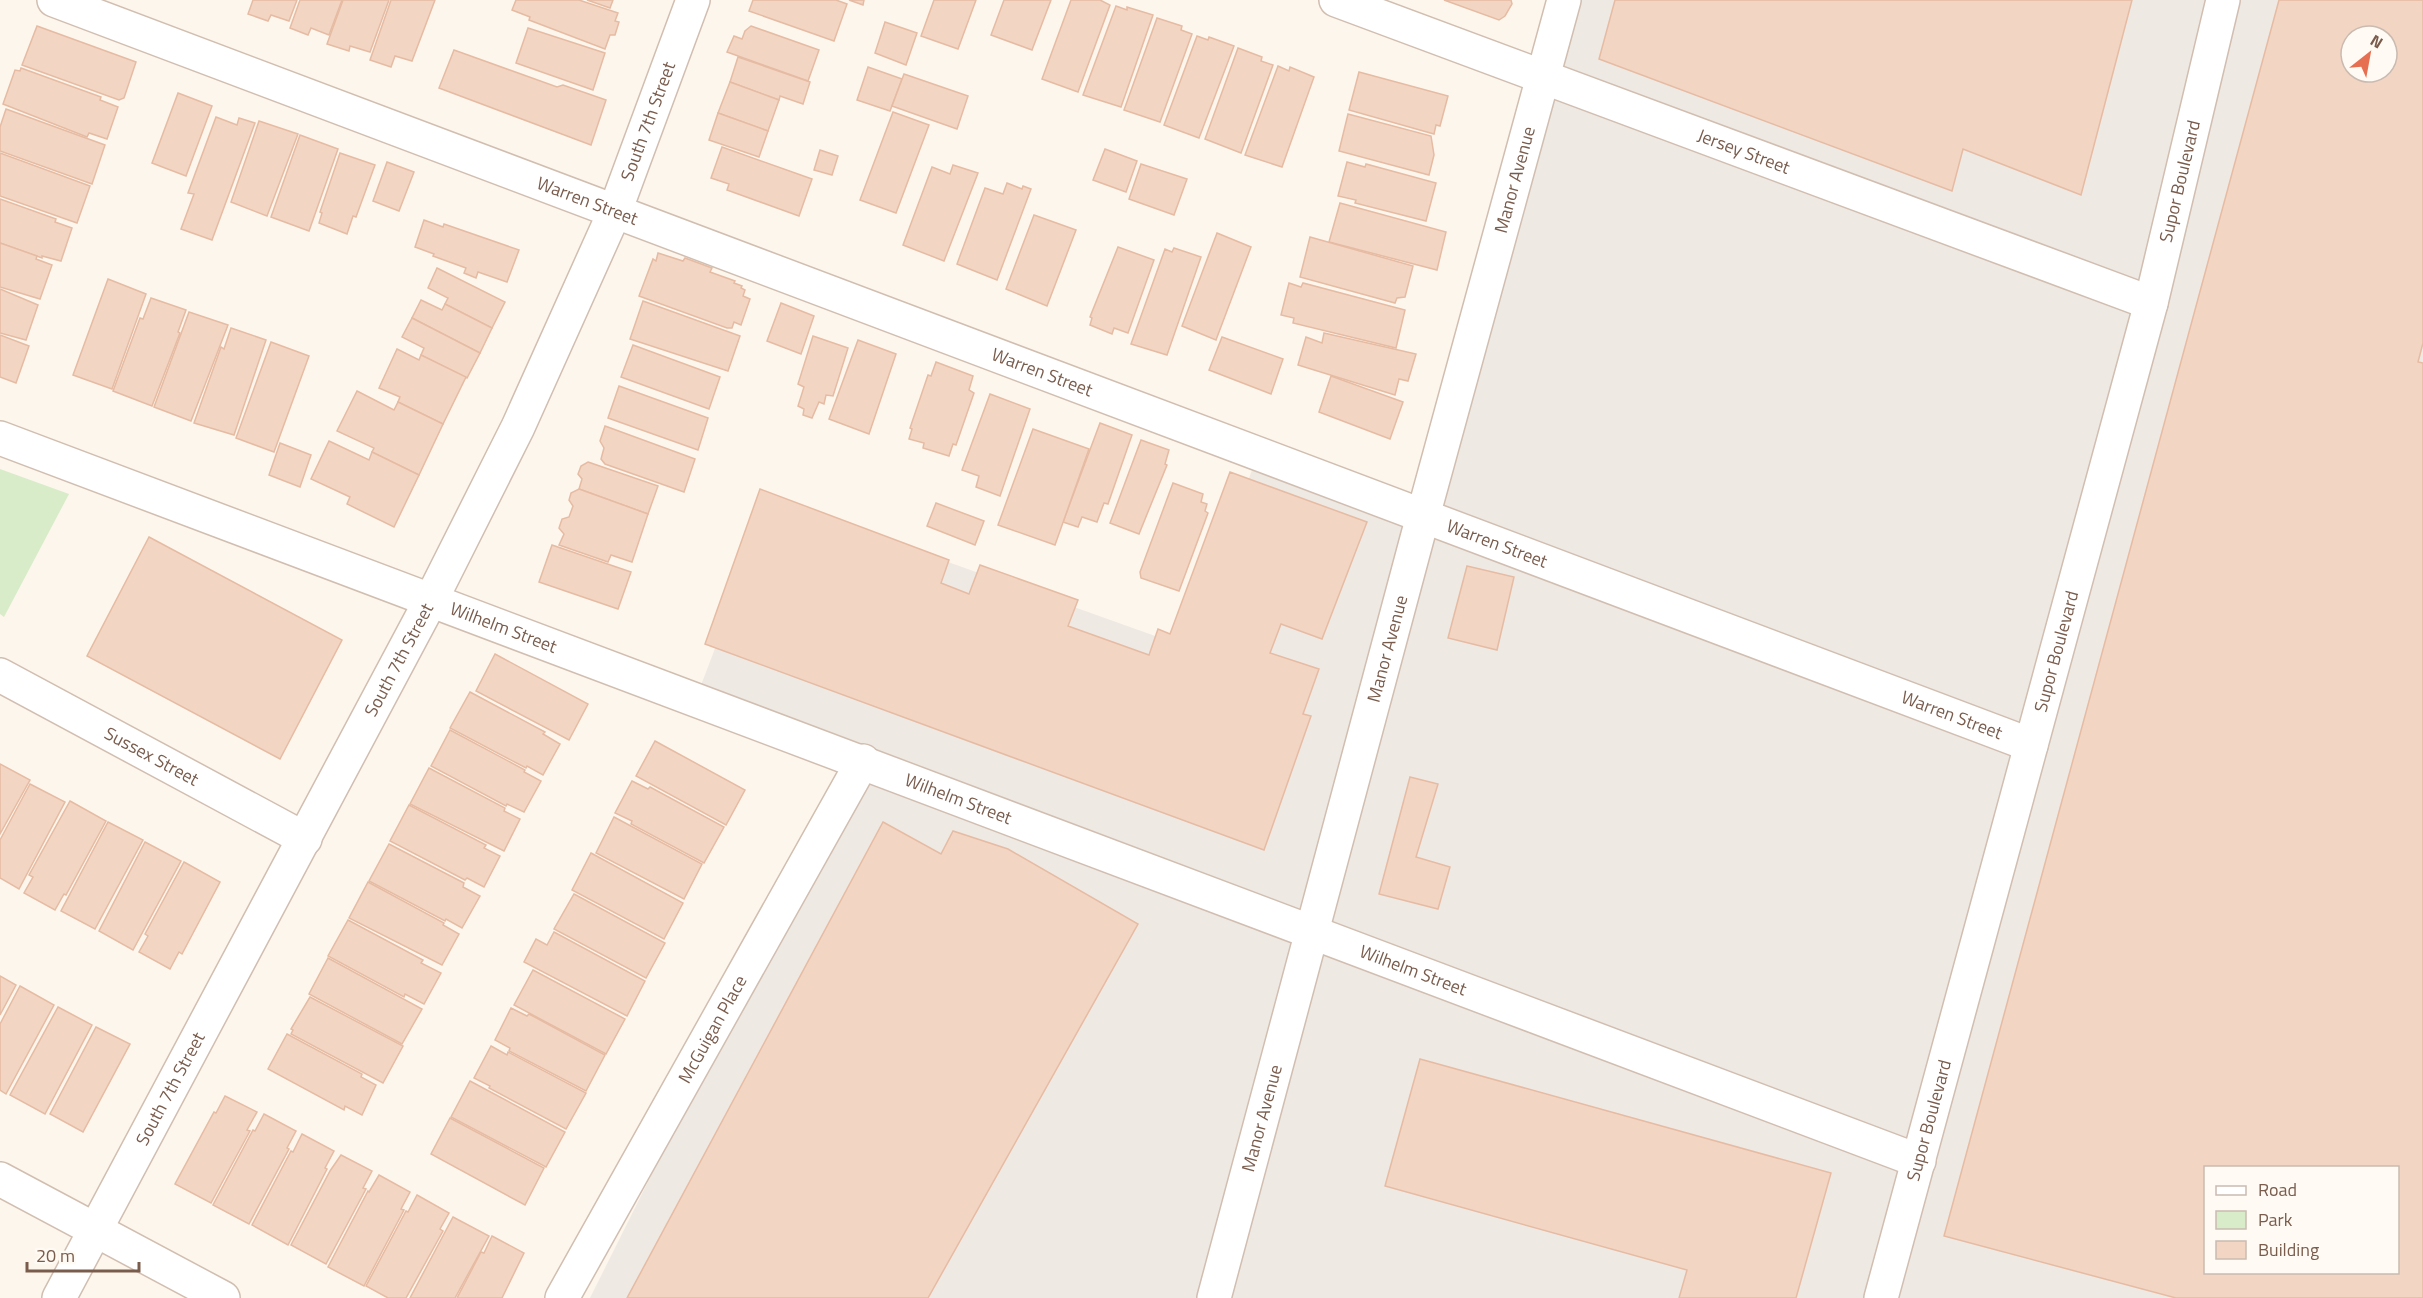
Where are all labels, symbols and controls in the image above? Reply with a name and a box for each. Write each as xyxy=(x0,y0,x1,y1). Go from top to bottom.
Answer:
north arrow xyxy=(2339,24,2399,84)
text: N xyxy=(2366,28,2388,54)
street label: South 7th Street xyxy=(613,57,682,185)
street label: Supor Boulevard xyxy=(2152,117,2207,245)
street label: Jersey Street xyxy=(1694,122,1795,181)
street label: Manor Avenue xyxy=(1487,123,1542,236)
street label: Warren Street xyxy=(533,169,643,232)
street label: Warren Street xyxy=(988,341,1097,404)
street label: Warren Street xyxy=(1443,512,1552,575)
street label: Supor Boulevard xyxy=(2027,587,2085,715)
street label: Manor Avenue xyxy=(1360,592,1414,705)
street label: Wilhelm Street xyxy=(446,595,562,660)
street label: South 7th Street xyxy=(357,597,440,721)
street label: Warren Street xyxy=(1897,683,2007,746)
street label: Sussex Street xyxy=(100,720,204,793)
street label: Wilhelm Street xyxy=(901,766,1016,831)
street label: Wilhelm Street xyxy=(1356,937,1471,1003)
street label: McGuigan Place xyxy=(671,970,753,1088)
street label: South 7th Street xyxy=(129,1026,212,1150)
street label: Supor Boulevard xyxy=(1899,1056,1958,1184)
street label: Manor Avenue xyxy=(1234,1062,1289,1175)
legend xyxy=(2204,1166,2399,1274)
text: Road xyxy=(2258,1176,2297,1203)
text: Park xyxy=(2258,1206,2293,1233)
scale bar xyxy=(27,1235,140,1273)
text: Building xyxy=(2258,1236,2319,1263)
text: 20 m xyxy=(36,1242,75,1269)

